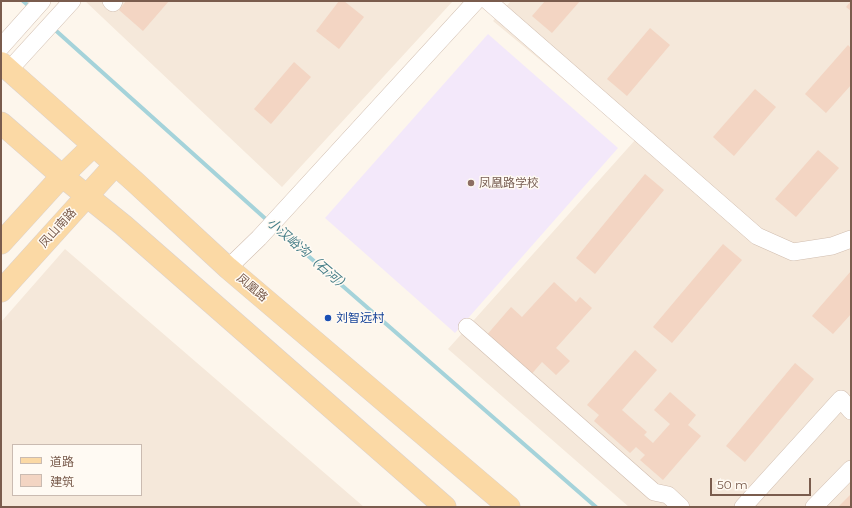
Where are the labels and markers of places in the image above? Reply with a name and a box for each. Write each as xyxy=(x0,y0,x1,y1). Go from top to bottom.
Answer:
place label: 凤凰路学校 xyxy=(479,176,539,190)
marker: 凤凰路学校 xyxy=(466,178,476,188)
place label: 刘智远村 xyxy=(336,311,384,325)
marker: 刘智远村 xyxy=(323,313,333,323)

